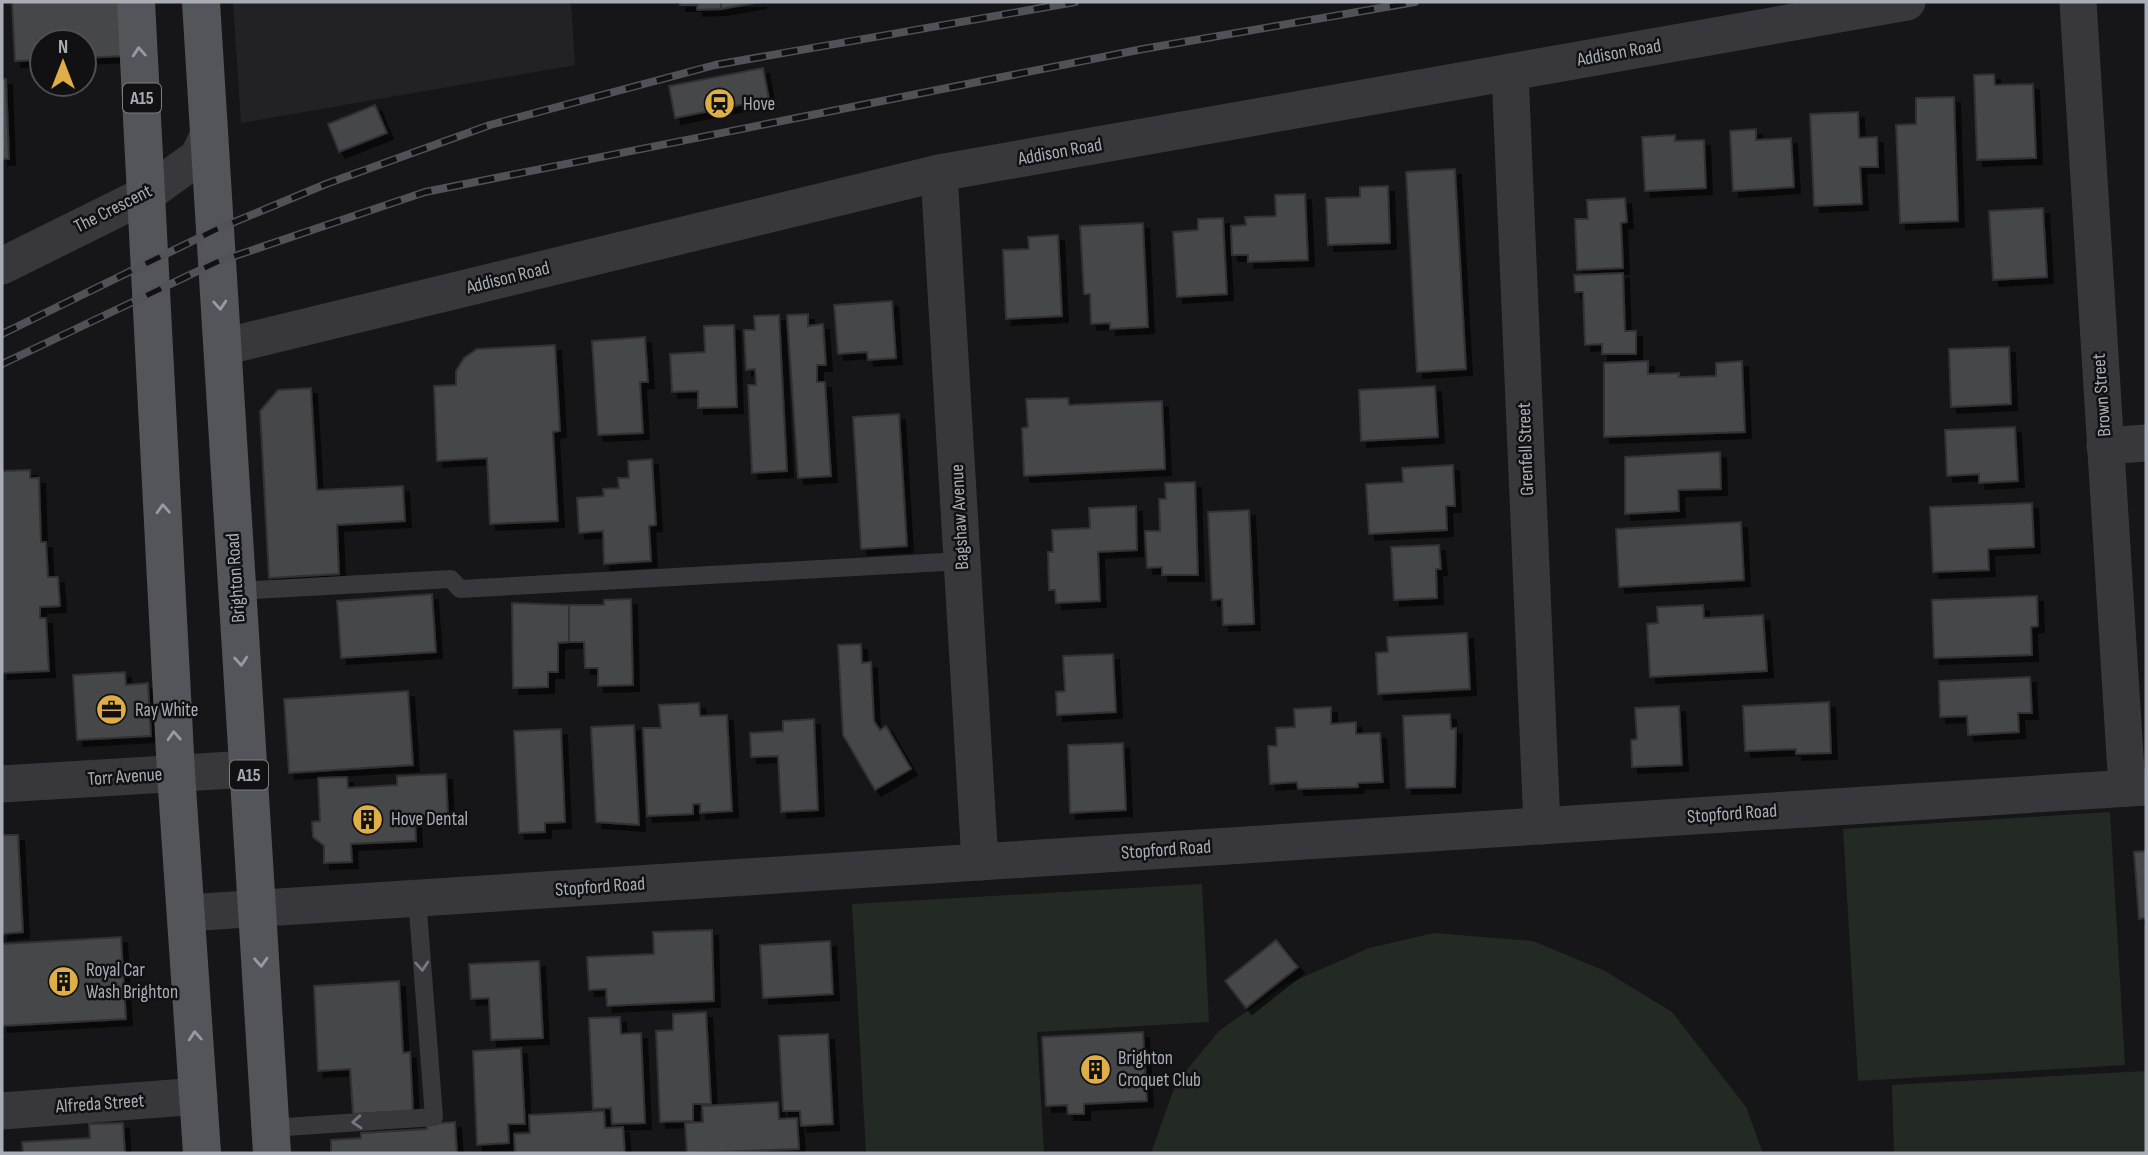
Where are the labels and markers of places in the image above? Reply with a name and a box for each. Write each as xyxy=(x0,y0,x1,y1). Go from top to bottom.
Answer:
station icon: Hove xyxy=(703,87,737,121)
place label: Hove xyxy=(743,93,775,116)
office icon: Ray White xyxy=(95,693,129,727)
place label: Ray White xyxy=(135,699,198,722)
building icon: Hove Dental xyxy=(351,802,385,836)
place label: Hove Dental xyxy=(391,808,468,831)
place label: Royal Car Wash Brighton xyxy=(86,959,178,1004)
building icon: Royal Car Wash Brighton xyxy=(46,964,80,998)
place label: Brighton Croquet Club xyxy=(1118,1047,1201,1092)
building icon: Brighton Croquet Club xyxy=(1078,1052,1112,1086)

